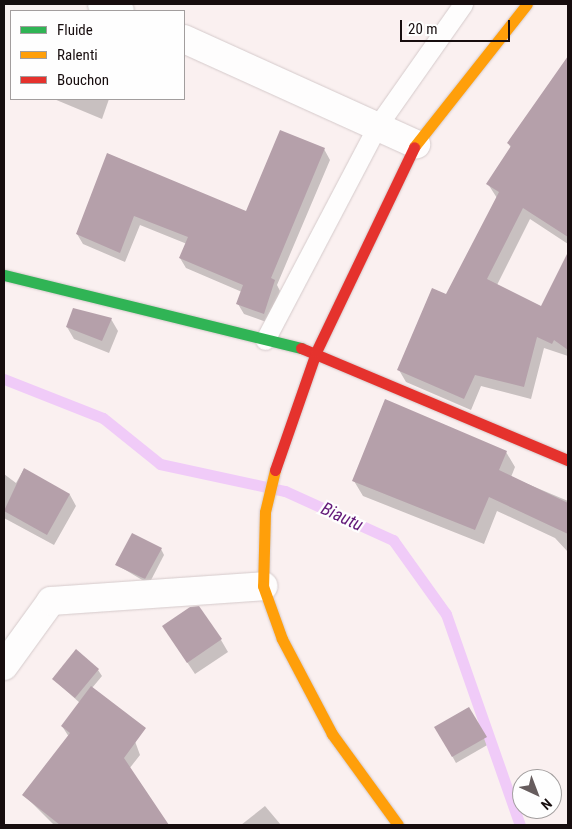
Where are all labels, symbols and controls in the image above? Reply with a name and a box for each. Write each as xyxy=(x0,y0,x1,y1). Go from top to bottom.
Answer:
legend xyxy=(10,10,185,100)
scale bar xyxy=(402,10,512,42)
text: 20 m xyxy=(408,20,438,38)
text: Fluide xyxy=(57,21,93,39)
text: Ralenti xyxy=(57,46,98,64)
text: Bouchon xyxy=(57,71,109,89)
water label: Biautu xyxy=(318,498,366,536)
north arrow xyxy=(512,769,562,819)
text: N xyxy=(538,795,555,813)

